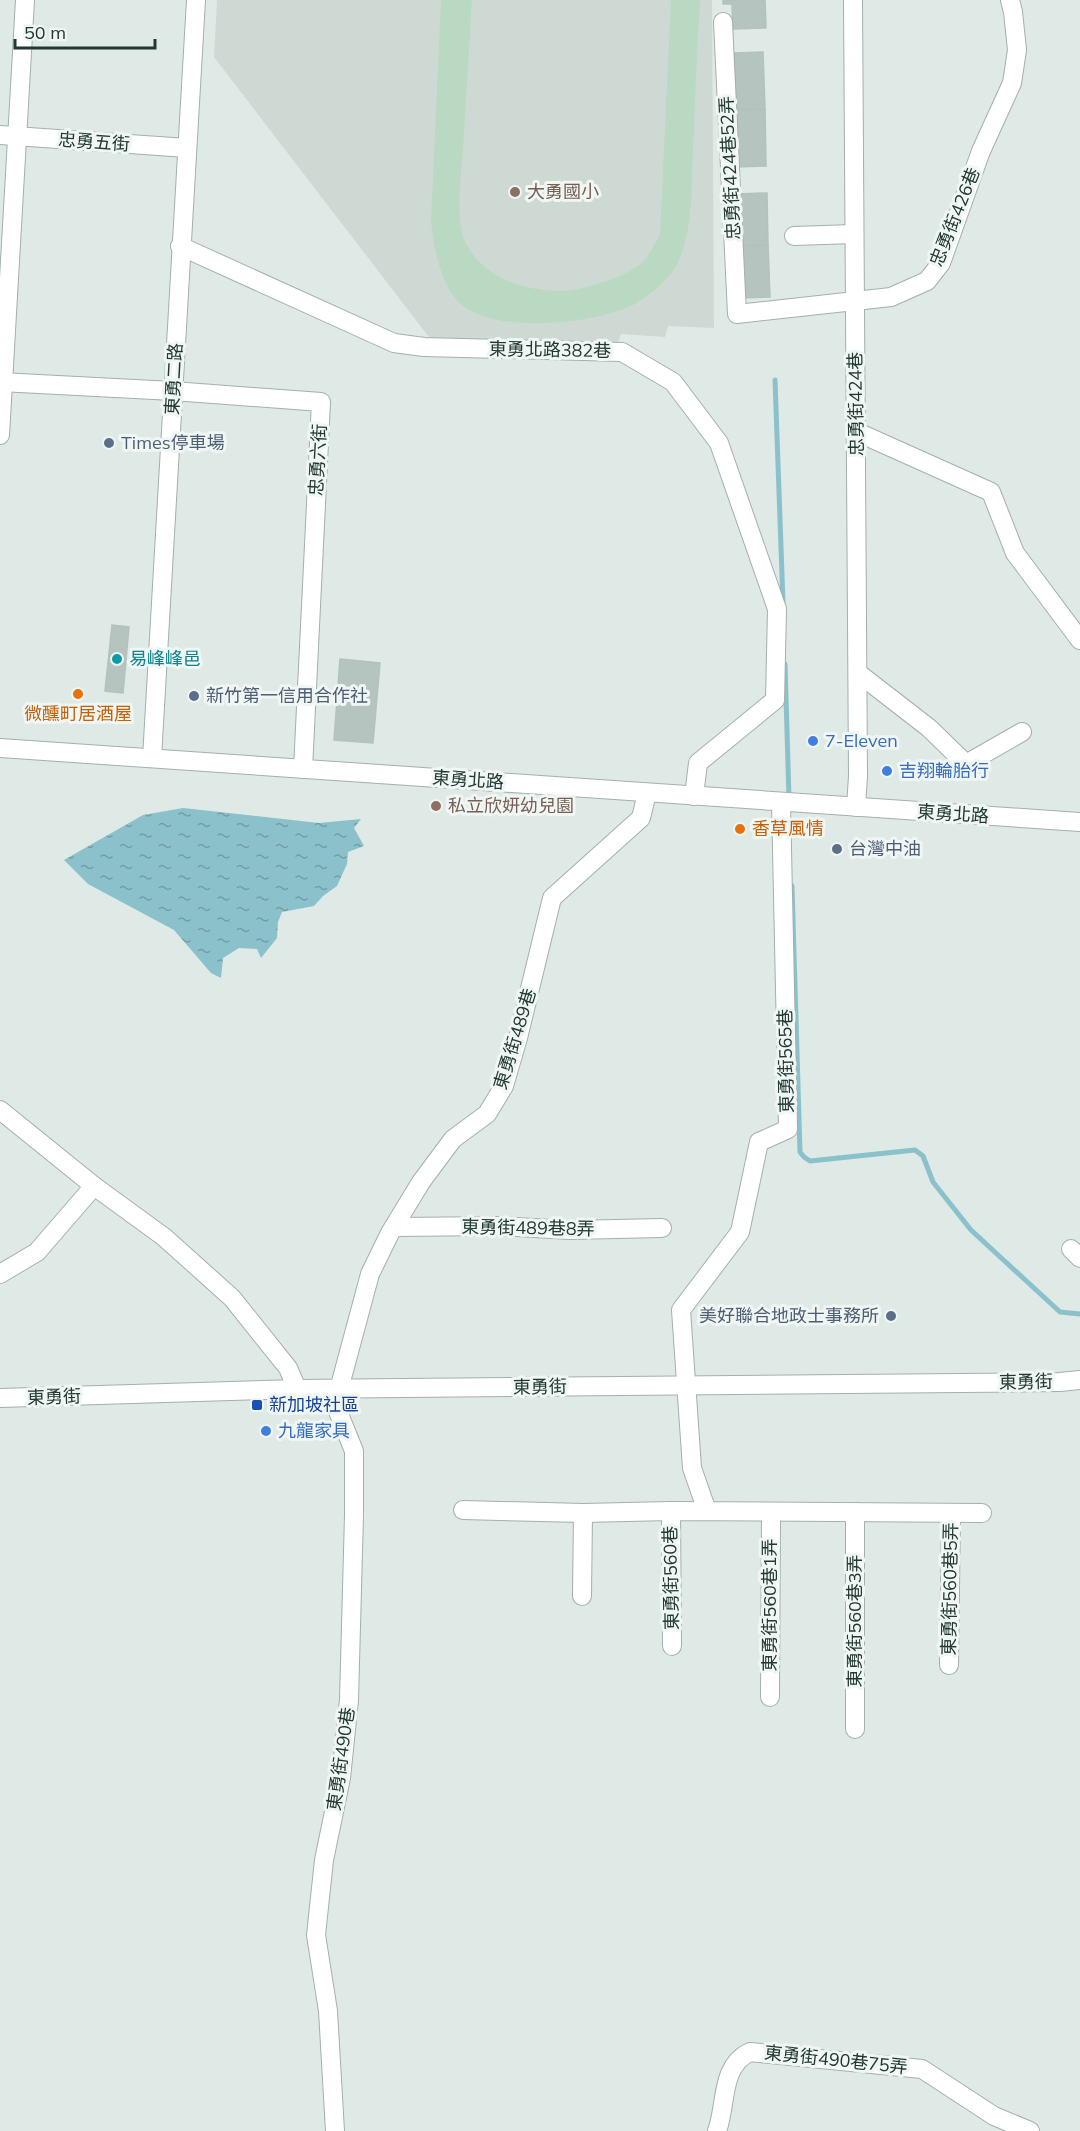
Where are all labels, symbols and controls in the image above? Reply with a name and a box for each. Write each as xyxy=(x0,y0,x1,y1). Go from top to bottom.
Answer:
scale bar xyxy=(15,12,154,50)
text: 50 m xyxy=(24,21,66,44)
street label: 忠勇街424巷52弄 xyxy=(714,96,745,241)
street label: 忠勇五街 xyxy=(57,128,131,155)
street label: 忠勇街426巷 xyxy=(924,164,985,270)
place label: 大勇國小 xyxy=(527,180,599,203)
marker: 大勇國小 xyxy=(508,185,522,199)
street label: 東勇北路382巷 xyxy=(489,337,611,362)
street label: 東勇二路 xyxy=(160,342,187,416)
street label: 忠勇街424巷 xyxy=(843,352,868,456)
street label: 忠勇六街 xyxy=(304,423,331,497)
place label: Times停車場 xyxy=(121,431,225,454)
marker: Times停車場 xyxy=(102,436,116,450)
place label: 易峰峰邑 xyxy=(129,647,201,670)
marker: 易峰峰邑 xyxy=(110,652,124,666)
place label: 新竹第一信用合作社 xyxy=(206,684,368,707)
marker: 微醺町居酒屋 xyxy=(71,687,85,701)
marker: 新竹第一信用合作社 xyxy=(187,689,201,703)
place label: 微醺町居酒屋 xyxy=(24,702,132,725)
place label: 7-Eleven xyxy=(825,729,898,752)
marker: 7-Eleven xyxy=(806,734,820,748)
place label: 吉翔輪胎行 xyxy=(899,759,989,782)
marker: 吉翔輪胎行 xyxy=(880,764,894,778)
street label: 東勇北路 xyxy=(431,766,505,793)
place label: 私立欣妍幼兒園 xyxy=(448,794,574,817)
marker: 私立欣妍幼兒園 xyxy=(429,799,443,813)
street label: 東勇北路 xyxy=(916,800,990,827)
place label: 香草風情 xyxy=(752,817,824,840)
marker: 香草風情 xyxy=(733,822,747,836)
place label: 台灣中油 xyxy=(849,837,921,860)
marker: 台灣中油 xyxy=(830,842,844,856)
street label: 東勇街489巷 xyxy=(488,986,541,1092)
street label: 東勇街565巷 xyxy=(773,1009,798,1113)
street label: 東勇街489巷8弄 xyxy=(461,1215,595,1240)
place label: 美好聯合地政士事務所 xyxy=(699,1304,879,1327)
marker: 美好聯合地政士事務所 xyxy=(884,1309,898,1323)
street label: 東勇街 xyxy=(999,1370,1053,1393)
street label: 東勇街 xyxy=(513,1375,567,1398)
street label: 東勇街 xyxy=(27,1384,81,1409)
place label: 新加坡社區 xyxy=(269,1393,359,1416)
marker: 新加坡社區 xyxy=(250,1398,264,1412)
place label: 九龍家具 xyxy=(278,1419,350,1442)
marker: 九龍家具 xyxy=(259,1424,273,1438)
street label: 東勇街560巷5弄 xyxy=(937,1522,962,1656)
street label: 東勇街560巷 xyxy=(658,1526,683,1630)
street label: 東勇街560巷1弄 xyxy=(758,1538,781,1672)
street label: 東勇街560巷3弄 xyxy=(843,1554,866,1688)
street label: 東勇街490巷 xyxy=(322,1706,359,1812)
street label: 東勇街490巷75弄 xyxy=(763,2041,909,2078)

